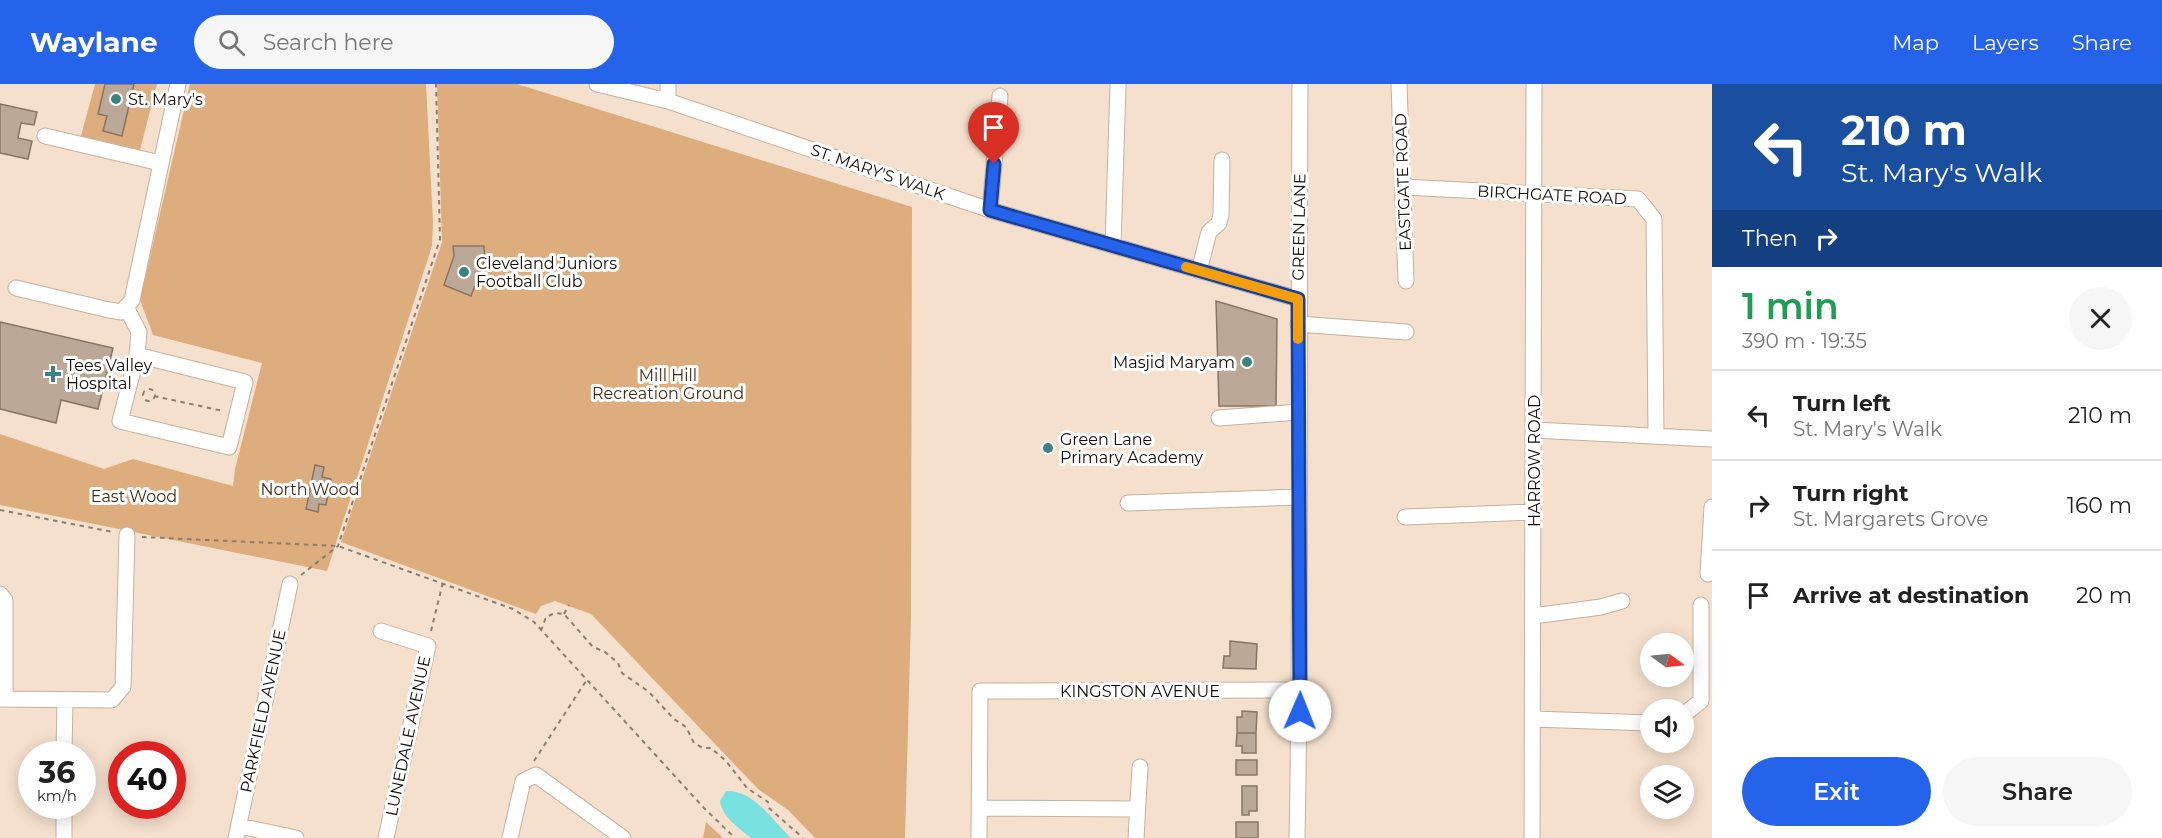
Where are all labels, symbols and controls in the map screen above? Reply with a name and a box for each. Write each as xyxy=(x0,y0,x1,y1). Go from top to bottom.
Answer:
search box xyxy=(194,15,614,69)
text: Waylane xyxy=(30,25,158,59)
icon: search xyxy=(215,26,248,59)
text: Search here xyxy=(263,29,393,56)
text: Map xyxy=(1892,30,1939,55)
text: Layers xyxy=(1972,30,2039,55)
text: Share xyxy=(2072,30,2132,55)
place label: St. Mary's xyxy=(128,90,203,109)
marker: St. Mary's xyxy=(109,92,123,106)
pin xyxy=(968,102,1019,164)
text: 210 m xyxy=(1841,104,1967,156)
icon: left xyxy=(1742,108,1820,186)
icon: arrive xyxy=(977,111,1010,144)
street label: EASTGATE ROAD xyxy=(1391,113,1415,251)
street label: ST. MARY'S WALK xyxy=(808,140,948,204)
text: St. Mary's Walk xyxy=(1841,156,2042,189)
street label: GREEN LANE xyxy=(1289,173,1309,281)
street label: BIRCHGATE ROAD xyxy=(1477,182,1627,208)
icon: right xyxy=(1810,222,1843,255)
text: Then xyxy=(1742,225,1798,252)
place label: Cleveland Juniors Football Club xyxy=(476,254,617,291)
marker: Cleveland Juniors Football Club xyxy=(457,265,471,279)
text: 1 min xyxy=(1742,284,1839,328)
button: close xyxy=(2069,287,2132,350)
text: 390 m · 19:35 xyxy=(1742,329,1867,353)
place label: Masjid Maryam xyxy=(1113,353,1235,372)
marker: Masjid Maryam xyxy=(1240,355,1254,369)
place label: Tees Valley Hospital xyxy=(66,356,153,393)
marker: Tees Valley Hospital xyxy=(44,365,62,383)
park label: Mill Hill Recreation Ground xyxy=(592,366,744,403)
text: Turn left xyxy=(1793,390,1891,417)
street label: HARROW ROAD xyxy=(1525,395,1544,527)
icon: left xyxy=(1742,399,1775,432)
text: 210 m xyxy=(2068,402,2132,429)
text: St. Mary's Walk xyxy=(1793,417,1942,441)
place label: Green Lane Primary Academy xyxy=(1060,430,1203,467)
marker: Green Lane Primary Academy xyxy=(1041,441,1055,455)
park label: North Wood xyxy=(260,480,360,499)
text: Turn right xyxy=(1793,480,1908,507)
park label: East Wood xyxy=(91,487,177,506)
icon: right xyxy=(1742,489,1775,522)
text: 160 m xyxy=(2067,492,2132,519)
text: St. Margarets Grove xyxy=(1793,507,1988,531)
icon: arrive xyxy=(1742,579,1775,612)
text: Arrive at destination xyxy=(1793,582,2029,609)
text: 20 m xyxy=(2076,582,2132,609)
street label: PARKFIELD AVENUE xyxy=(236,628,290,794)
north arrow xyxy=(1640,633,1694,687)
map controls xyxy=(1640,633,1694,819)
street label: LUNEDALE AVENUE xyxy=(382,654,434,818)
position arrow xyxy=(1268,679,1332,743)
street label: KINGSTON AVENUE xyxy=(1060,682,1220,701)
button: sound xyxy=(1640,699,1694,753)
speed limit sign: 40 xyxy=(108,741,186,819)
text: 36 xyxy=(39,754,75,791)
button: Exit xyxy=(1742,757,1931,826)
button: Share xyxy=(1943,757,2132,826)
button: layers xyxy=(1640,765,1694,819)
text: km/h xyxy=(37,786,77,805)

